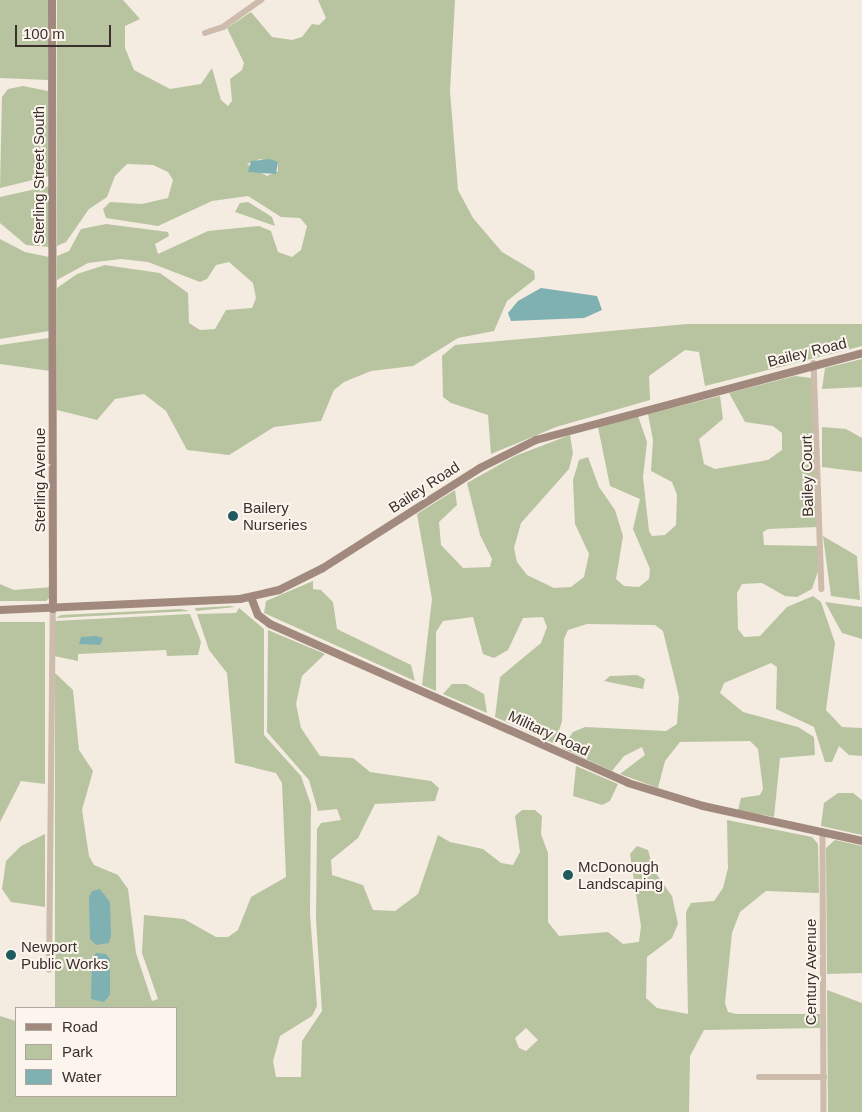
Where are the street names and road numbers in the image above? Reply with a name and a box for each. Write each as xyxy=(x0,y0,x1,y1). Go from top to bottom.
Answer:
street label: Sterling Street South xyxy=(30,106,48,244)
street label: Bailey Road xyxy=(766,333,848,371)
street label: Sterling Avenue xyxy=(31,427,49,533)
street label: Bailey Court xyxy=(797,435,817,517)
street label: Bailey Road xyxy=(385,457,463,517)
street label: Military Road xyxy=(506,706,592,760)
street label: Century Avenue xyxy=(802,918,820,1026)

